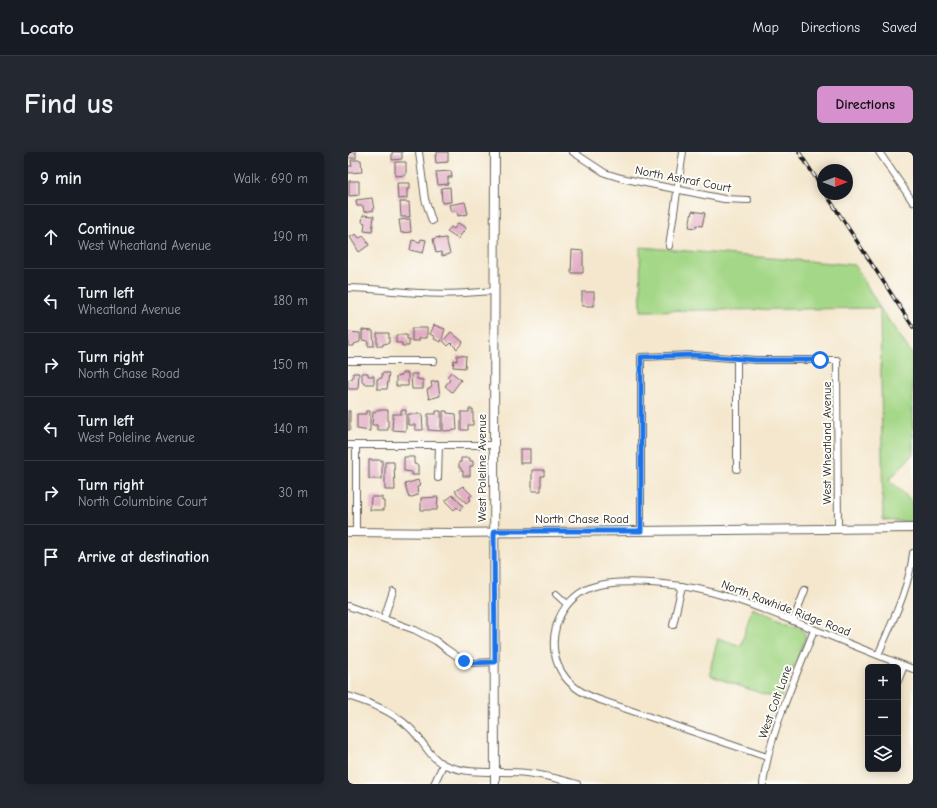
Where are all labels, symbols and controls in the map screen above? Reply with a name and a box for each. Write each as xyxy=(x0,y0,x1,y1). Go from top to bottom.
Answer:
text: Locato xyxy=(20,17,74,39)
text: Map xyxy=(752,19,779,36)
text: Directions xyxy=(801,19,860,36)
text: Saved xyxy=(882,19,917,36)
button: Directions xyxy=(817,86,913,123)
text: Find us xyxy=(24,88,113,120)
street label: North Ashraf Court xyxy=(634,163,733,195)
north arrow xyxy=(817,164,853,200)
text: 9 min xyxy=(40,169,82,188)
text: Walk · 690 m xyxy=(234,171,308,186)
text: Continue xyxy=(78,220,135,238)
icon: ahead xyxy=(40,226,62,248)
text: 190 m xyxy=(273,229,308,244)
text: West Wheatland Avenue xyxy=(78,238,211,253)
text: Turn left xyxy=(78,284,134,302)
icon: left xyxy=(40,290,62,312)
text: 180 m xyxy=(273,293,308,308)
text: Wheatland Avenue xyxy=(78,302,181,317)
text: Turn right xyxy=(78,348,144,366)
route start xyxy=(811,351,829,369)
icon: right xyxy=(40,354,62,376)
text: 150 m xyxy=(273,357,308,372)
text: North Chase Road xyxy=(78,366,180,381)
street label: West Wheatland Avenue xyxy=(820,382,834,504)
text: Turn left xyxy=(78,412,134,430)
street label: West Poleline Avenue xyxy=(475,414,489,522)
icon: left xyxy=(40,418,62,440)
text: 140 m xyxy=(274,421,308,436)
text: West Poleline Avenue xyxy=(78,430,195,445)
text: Turn right xyxy=(78,476,144,494)
icon: right xyxy=(40,482,62,504)
text: 30 m xyxy=(278,485,308,500)
text: North Columbine Court xyxy=(78,494,207,509)
street label: North Chase Road xyxy=(535,512,629,526)
icon: arrive xyxy=(40,546,62,568)
text: Arrive at destination xyxy=(78,548,209,566)
street label: North Rawhide Ridge Road xyxy=(719,577,853,639)
route end xyxy=(455,652,473,670)
street label: West Colt Lane xyxy=(755,664,795,740)
map controls xyxy=(865,664,901,772)
button: + xyxy=(865,664,901,700)
button: − xyxy=(865,700,901,736)
button: layers xyxy=(865,736,901,772)

